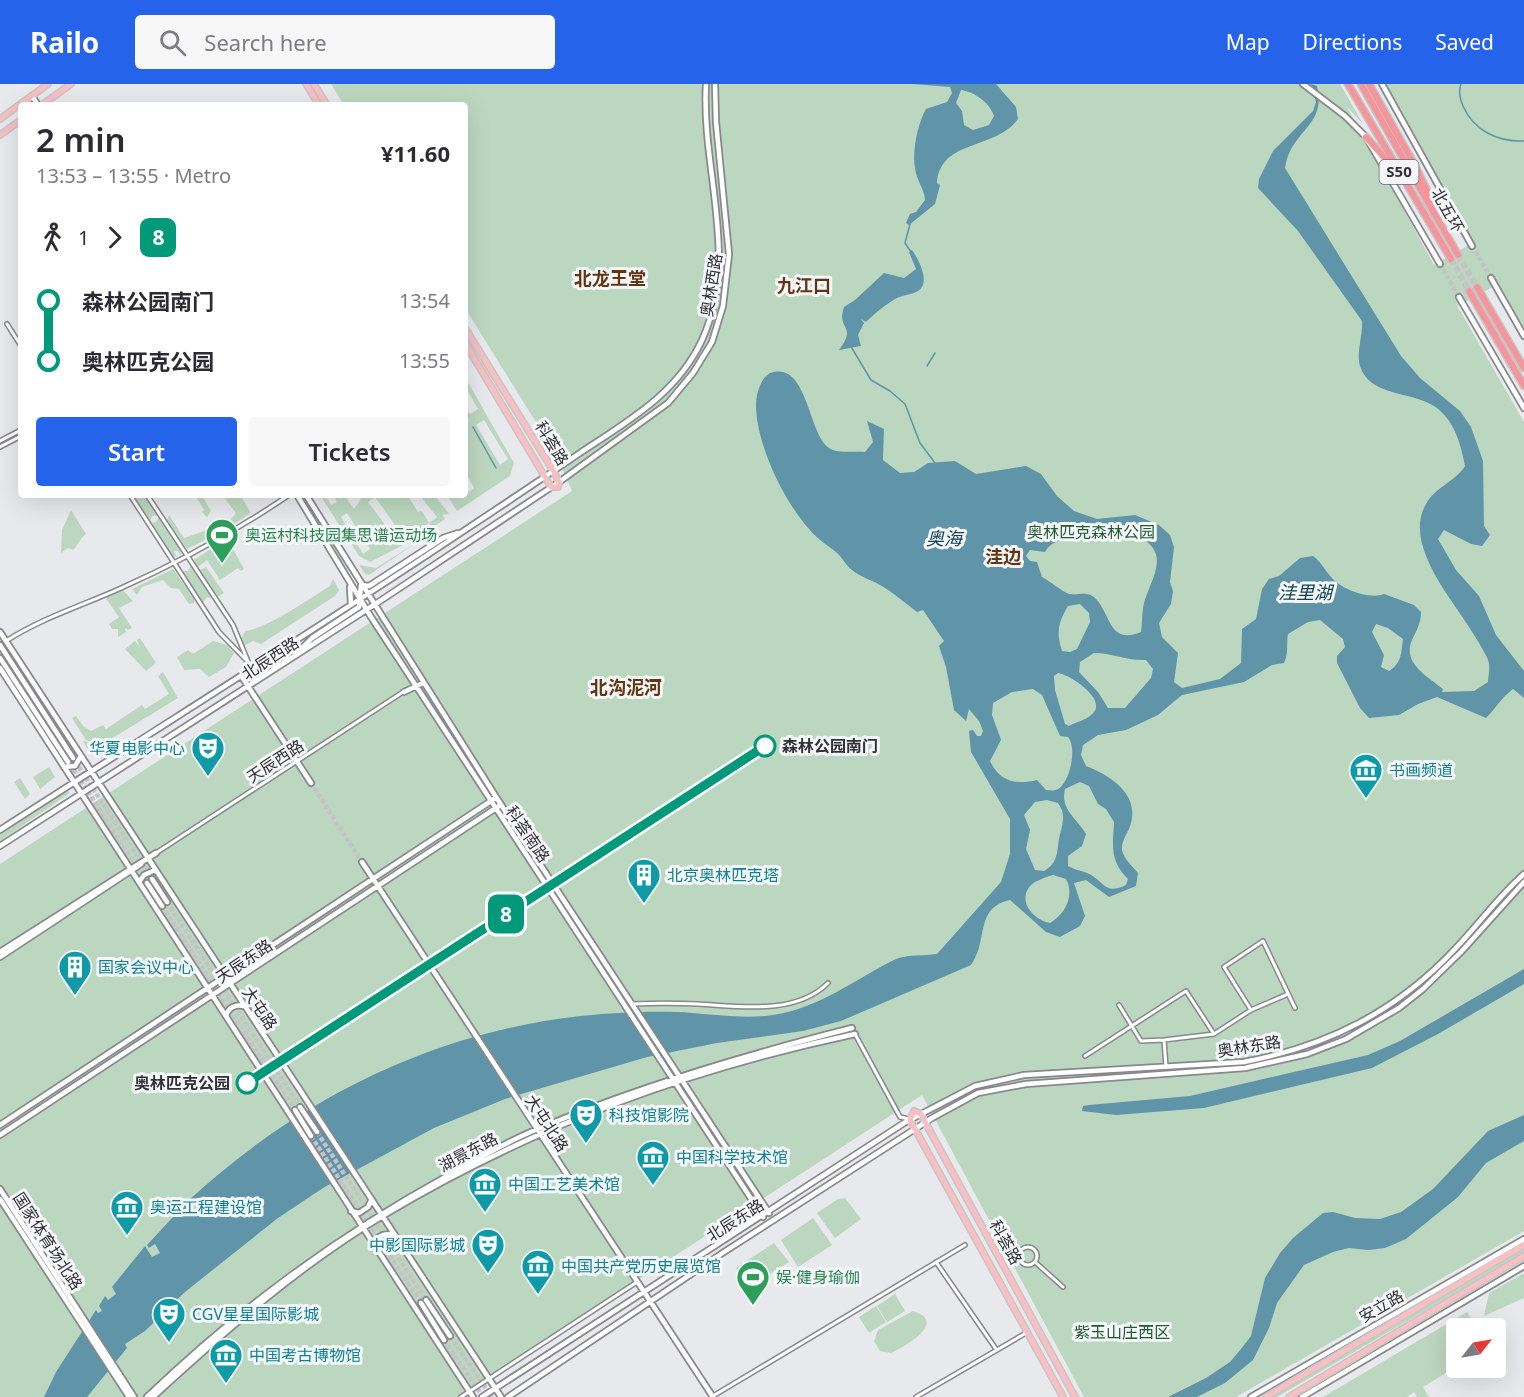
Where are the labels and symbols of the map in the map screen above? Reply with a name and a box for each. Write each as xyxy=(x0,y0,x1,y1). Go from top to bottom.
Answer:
road number: S50 xyxy=(1380,160,1418,184)
street label: 北五环 xyxy=(1427,184,1469,236)
street label: 奥林西路 xyxy=(695,252,727,318)
district label: 北龙王堂 xyxy=(574,266,646,290)
district label: 九江口 xyxy=(777,273,831,297)
street label: 科荟路 xyxy=(530,417,574,469)
sports icon: 奥运村科技园集思谱运动场 xyxy=(204,517,240,564)
park label: 奥林匹克森林公园 xyxy=(1027,521,1155,543)
place label: 奥运村科技园集思谱运动场 xyxy=(245,524,437,546)
water label: 奥海 xyxy=(926,526,965,550)
district label: 洼边 xyxy=(985,544,1022,568)
water label: 洼里湖 xyxy=(1278,580,1335,604)
street label: 北辰西路 xyxy=(237,631,303,685)
district label: 北沟泥河 xyxy=(590,675,662,699)
theatre icon: 华夏电影中心 xyxy=(190,730,226,777)
street label: 天辰西路 xyxy=(242,734,308,788)
marker: 森林公园南门 xyxy=(754,735,776,757)
place label: 森林公园南门 xyxy=(782,735,878,757)
place label: 华夏电影中心 xyxy=(89,737,185,759)
museum icon: 书画频道 xyxy=(1348,752,1384,799)
place label: 书画频道 xyxy=(1389,759,1453,781)
street label: 科荟南路 xyxy=(501,801,555,867)
building icon: 北京奥林匹克塔 xyxy=(626,857,662,904)
place label: 北京奥林匹克塔 xyxy=(667,864,779,886)
line badge: 8 xyxy=(486,894,526,934)
street label: 天辰东路 xyxy=(211,934,277,988)
building icon: 国家会议中心 xyxy=(57,949,93,996)
place label: 国家会议中心 xyxy=(98,956,194,978)
street label: 大屯路 xyxy=(237,982,283,1034)
street label: 奥林东路 xyxy=(1216,1030,1282,1062)
place label: 奥林匹克公园 xyxy=(134,1072,230,1094)
marker: 奥林匹克公园 xyxy=(236,1072,258,1094)
street label: 大屯北路 xyxy=(520,1090,574,1156)
theatre icon: 科技馆影院 xyxy=(568,1097,604,1144)
place label: 科技馆影院 xyxy=(609,1104,689,1126)
street label: 湖景东路 xyxy=(435,1127,501,1177)
museum icon: 中国科学技术馆 xyxy=(635,1139,671,1186)
place label: 中国科学技术馆 xyxy=(676,1146,788,1168)
museum icon: 中国工艺美术馆 xyxy=(467,1166,503,1213)
place label: 中国工艺美术馆 xyxy=(508,1173,620,1195)
street label: 国家体育场北路 xyxy=(8,1188,88,1294)
museum icon: 奥运工程建设馆 xyxy=(109,1189,145,1236)
street label: 北辰东路 xyxy=(702,1194,768,1246)
place label: 奥运工程建设馆 xyxy=(150,1196,262,1218)
street label: 科荟路 xyxy=(985,1216,1027,1268)
theatre icon: 中影国际影城 xyxy=(470,1227,506,1274)
place label: 中影国际影城 xyxy=(369,1234,465,1256)
museum icon: 中国共产党历史展览馆 xyxy=(520,1248,556,1295)
place label: 中国共产党历史展览馆 xyxy=(561,1255,721,1277)
sports icon: 娱·健身瑜伽 xyxy=(735,1259,771,1306)
place label: 娱·健身瑜伽 xyxy=(776,1266,860,1288)
street label: 安立路 xyxy=(1355,1284,1407,1328)
theatre icon: CGV星星国际影城 xyxy=(151,1296,187,1343)
place label: CGV星星国际影城 xyxy=(192,1303,319,1325)
north arrow xyxy=(1446,1318,1506,1378)
park label: 紫玉山庄西区 xyxy=(1074,1321,1170,1343)
museum icon: 中国考古博物馆 xyxy=(208,1337,244,1384)
place label: 中国考古博物馆 xyxy=(249,1344,361,1366)

